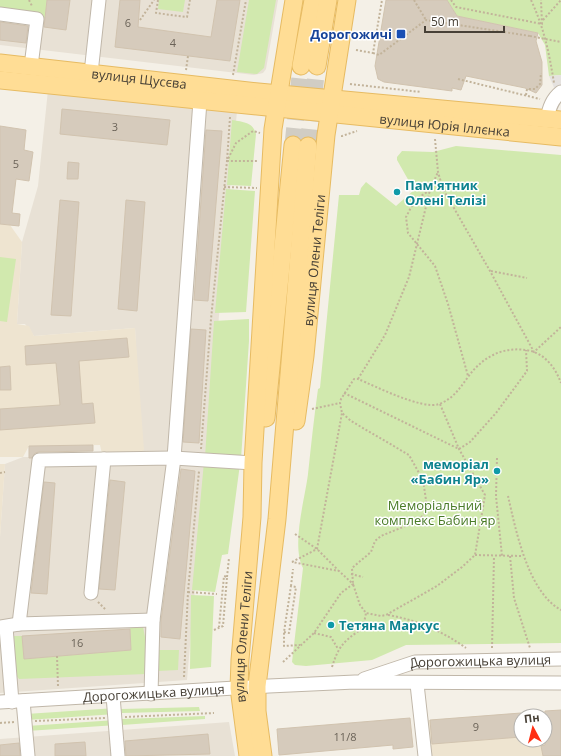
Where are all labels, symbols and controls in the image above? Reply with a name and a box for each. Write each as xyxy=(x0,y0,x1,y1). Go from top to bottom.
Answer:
scale bar xyxy=(425,8,504,34)
text: 50 m xyxy=(431,13,459,30)
house number: 6 xyxy=(125,15,131,30)
place label: Дорогожичі xyxy=(310,25,392,43)
marker: Дорогожичі xyxy=(395,28,407,40)
house number: 4 xyxy=(170,35,177,50)
street label: вулиця Щусєва xyxy=(91,64,188,93)
street label: вулиця Юрія Іллєнка xyxy=(379,110,511,141)
house number: 3 xyxy=(112,119,118,134)
house number: 5 xyxy=(13,156,19,171)
place label: Пам'ятник Олені Телізі xyxy=(405,176,486,209)
marker: Пам'ятник Олені Телізі xyxy=(392,187,402,197)
street label: вулиця Олени Теліги xyxy=(299,193,329,327)
place label: меморіал «Бабин Яр» xyxy=(411,455,489,488)
marker: меморіал «Бабин Яр» xyxy=(492,466,502,476)
park label: Меморіальний комплекс Бабин яр xyxy=(374,496,496,529)
street label: вулиця Олени Теліги xyxy=(230,570,256,704)
place label: Тетяна Маркус xyxy=(339,616,440,634)
marker: Тетяна Маркус xyxy=(326,620,336,630)
house number: 16 xyxy=(71,635,83,650)
street label: Дорогожицька вулиця xyxy=(407,650,551,672)
street label: Дорогожицька вулиця xyxy=(82,680,225,706)
north arrow xyxy=(513,708,553,748)
text: Пн xyxy=(523,709,540,726)
house number: 9 xyxy=(473,719,479,734)
house number: 11/8 xyxy=(334,729,356,744)

